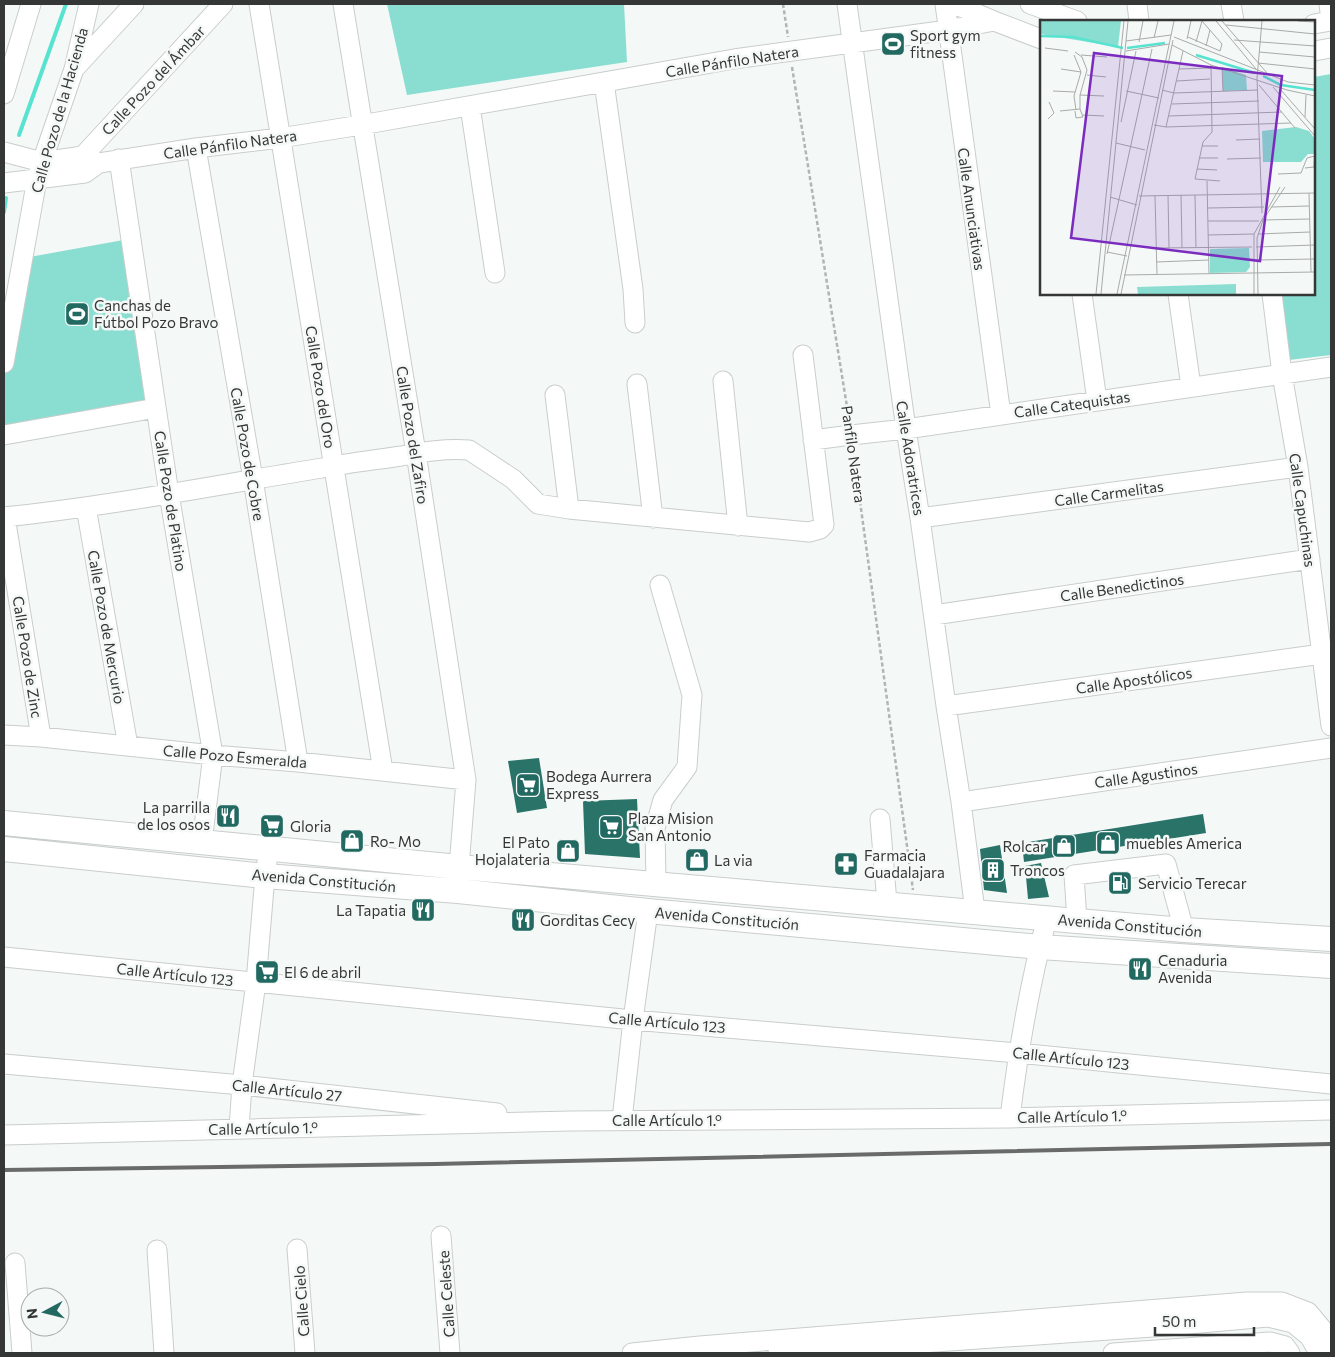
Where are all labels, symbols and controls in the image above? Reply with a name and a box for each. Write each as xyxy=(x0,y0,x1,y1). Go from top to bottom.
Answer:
inset map xyxy=(1040,20,1315,295)
street label: Calle Pozo del Ámbar xyxy=(97,21,208,139)
street label: Calle Pozo de la Hacienda xyxy=(27,25,91,195)
place label: Sport gym fitness xyxy=(910,26,981,61)
sports icon: Sport gym fitness xyxy=(880,31,906,57)
street label: Calle Pánfilo Natera xyxy=(664,42,800,80)
street label: Calle Pánfilo Natera xyxy=(162,126,298,162)
street label: Calle Anunciativas xyxy=(954,146,990,272)
place label: Canchas de Fútbol Pozo Bravo xyxy=(94,296,218,331)
sports icon: Canchas de Fútbol Pozo Bravo xyxy=(64,301,90,327)
street label: Calle Pozo del Oro xyxy=(302,324,340,450)
street label: Calle Pozo del Zafiro xyxy=(393,365,433,505)
street label: Calle Pozo de Cobre xyxy=(227,386,269,522)
street label: Calle Catequistas xyxy=(1013,387,1131,421)
street label: Calle Adoratrices xyxy=(893,399,929,517)
street label: Panfilo Natera xyxy=(838,404,870,504)
street label: Calle Pozo de Platino xyxy=(151,429,191,573)
street label: Calle Capuchinas xyxy=(1286,452,1320,568)
street label: Calle Carmelitas xyxy=(1053,476,1165,510)
street label: Calle Pozo de Mercurio xyxy=(85,549,129,705)
street label: Calle Benedictinos xyxy=(1059,569,1185,605)
street label: Calle Pozo de Zinc xyxy=(9,595,47,719)
street label: Calle Apostólicos xyxy=(1075,663,1193,697)
street label: Calle Pozo Esmeralda xyxy=(162,741,308,771)
street label: Calle Agustinos xyxy=(1093,759,1199,791)
place label: Bodega Aurrera Express xyxy=(546,767,652,802)
supermarket icon: Bodega Aurrera Express xyxy=(515,772,541,798)
place label: La parrilla de los osos xyxy=(137,798,210,833)
restaurant icon: La parrilla de los osos xyxy=(215,803,241,829)
place label: Plaza Mision San Antonio xyxy=(628,809,714,844)
supermarket icon: Gloria xyxy=(259,813,285,839)
supermarket icon: Plaza Mision San Antonio xyxy=(598,814,624,840)
place label: Gloria xyxy=(290,817,331,835)
shop icon: Ro- Mo xyxy=(339,828,365,854)
shop icon: muebles America xyxy=(1095,830,1121,856)
place label: Ro- Mo xyxy=(370,832,421,850)
place label: El Pato Hojalateria xyxy=(475,833,550,868)
shop icon: Rolcar xyxy=(1051,833,1077,859)
place label: muebles America xyxy=(1126,834,1242,852)
place label: Rolcar xyxy=(1002,837,1046,855)
shop icon: El Pato Hojalateria xyxy=(555,838,581,864)
place label: Farmacia Guadalajara xyxy=(864,846,945,881)
shop icon: La via xyxy=(684,847,710,873)
place label: La via xyxy=(714,851,753,869)
pharmacy icon: Farmacia Guadalajara xyxy=(833,851,859,877)
building icon: Troncos xyxy=(980,857,1006,883)
place label: Troncos xyxy=(1010,861,1065,879)
street label: Avenida Constitución xyxy=(251,865,397,895)
fuel station icon: Servicio Terecar xyxy=(1107,870,1133,896)
place label: Servicio Terecar xyxy=(1138,874,1247,892)
restaurant icon: La Tapatia xyxy=(410,897,436,923)
place label: La Tapatia xyxy=(336,901,406,919)
street label: Avenida Constitución xyxy=(654,903,800,933)
restaurant icon: Gorditas Cecy xyxy=(510,907,536,933)
street label: Avenida Constitución xyxy=(1057,910,1203,940)
place label: Gorditas Cecy xyxy=(540,911,636,929)
place label: Cenaduria Avenida xyxy=(1158,951,1227,986)
restaurant icon: Cenaduria Avenida xyxy=(1127,956,1153,982)
street label: Calle Artículo 123 xyxy=(116,959,234,989)
supermarket icon: El 6 de abril xyxy=(254,959,280,985)
place label: El 6 de abril xyxy=(284,963,361,981)
street label: Calle Artículo 123 xyxy=(608,1008,726,1036)
street label: Calle Artículo 123 xyxy=(1012,1043,1130,1073)
street label: Calle Artículo 27 xyxy=(231,1075,343,1105)
street label: Calle Artículo 1.º xyxy=(1017,1106,1127,1126)
street label: Calle Artículo 1.º xyxy=(612,1111,722,1129)
street label: Calle Artículo 1.º xyxy=(208,1118,318,1138)
street label: Calle Celeste xyxy=(434,1250,458,1338)
street label: Calle Cielo xyxy=(290,1265,312,1337)
north arrow xyxy=(20,1287,70,1337)
scale bar xyxy=(1155,1304,1254,1336)
text: N xyxy=(23,1307,41,1320)
text: 50 m xyxy=(1162,1312,1196,1330)

